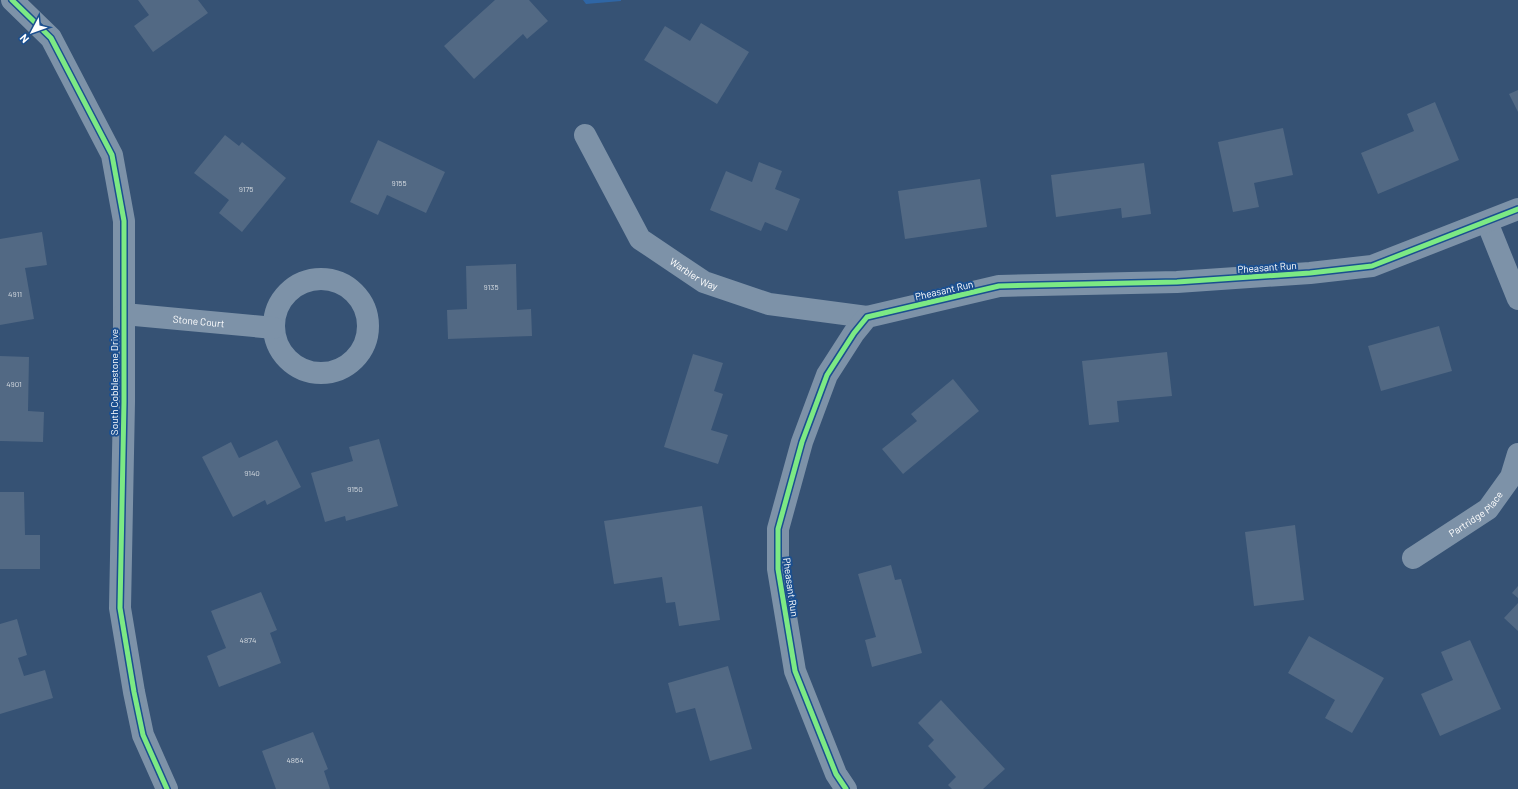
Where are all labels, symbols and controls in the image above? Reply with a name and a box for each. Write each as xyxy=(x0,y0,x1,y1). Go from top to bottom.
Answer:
north arrow xyxy=(12,12,52,52)
text: N xyxy=(17,32,31,46)
house number: 9155 xyxy=(391,178,407,188)
house number: 9175 xyxy=(239,184,253,194)
street label: Warbler Way xyxy=(668,255,720,292)
street label: Pheasant Run xyxy=(1237,259,1297,275)
street label: Pheasant Run xyxy=(914,277,974,303)
house number: 9135 xyxy=(483,282,499,292)
house number: 4911 xyxy=(8,289,22,299)
street label: Stone Court xyxy=(172,313,225,329)
street label: South Cobblestone Drive xyxy=(108,329,120,435)
house number: 4901 xyxy=(6,379,22,389)
house number: 9140 xyxy=(244,468,260,478)
house number: 9150 xyxy=(347,484,363,494)
street label: Partridge Place xyxy=(1446,489,1505,539)
street label: Pheasant Run xyxy=(781,557,801,617)
house number: 4874 xyxy=(240,635,256,645)
house number: 4864 xyxy=(286,755,304,765)

